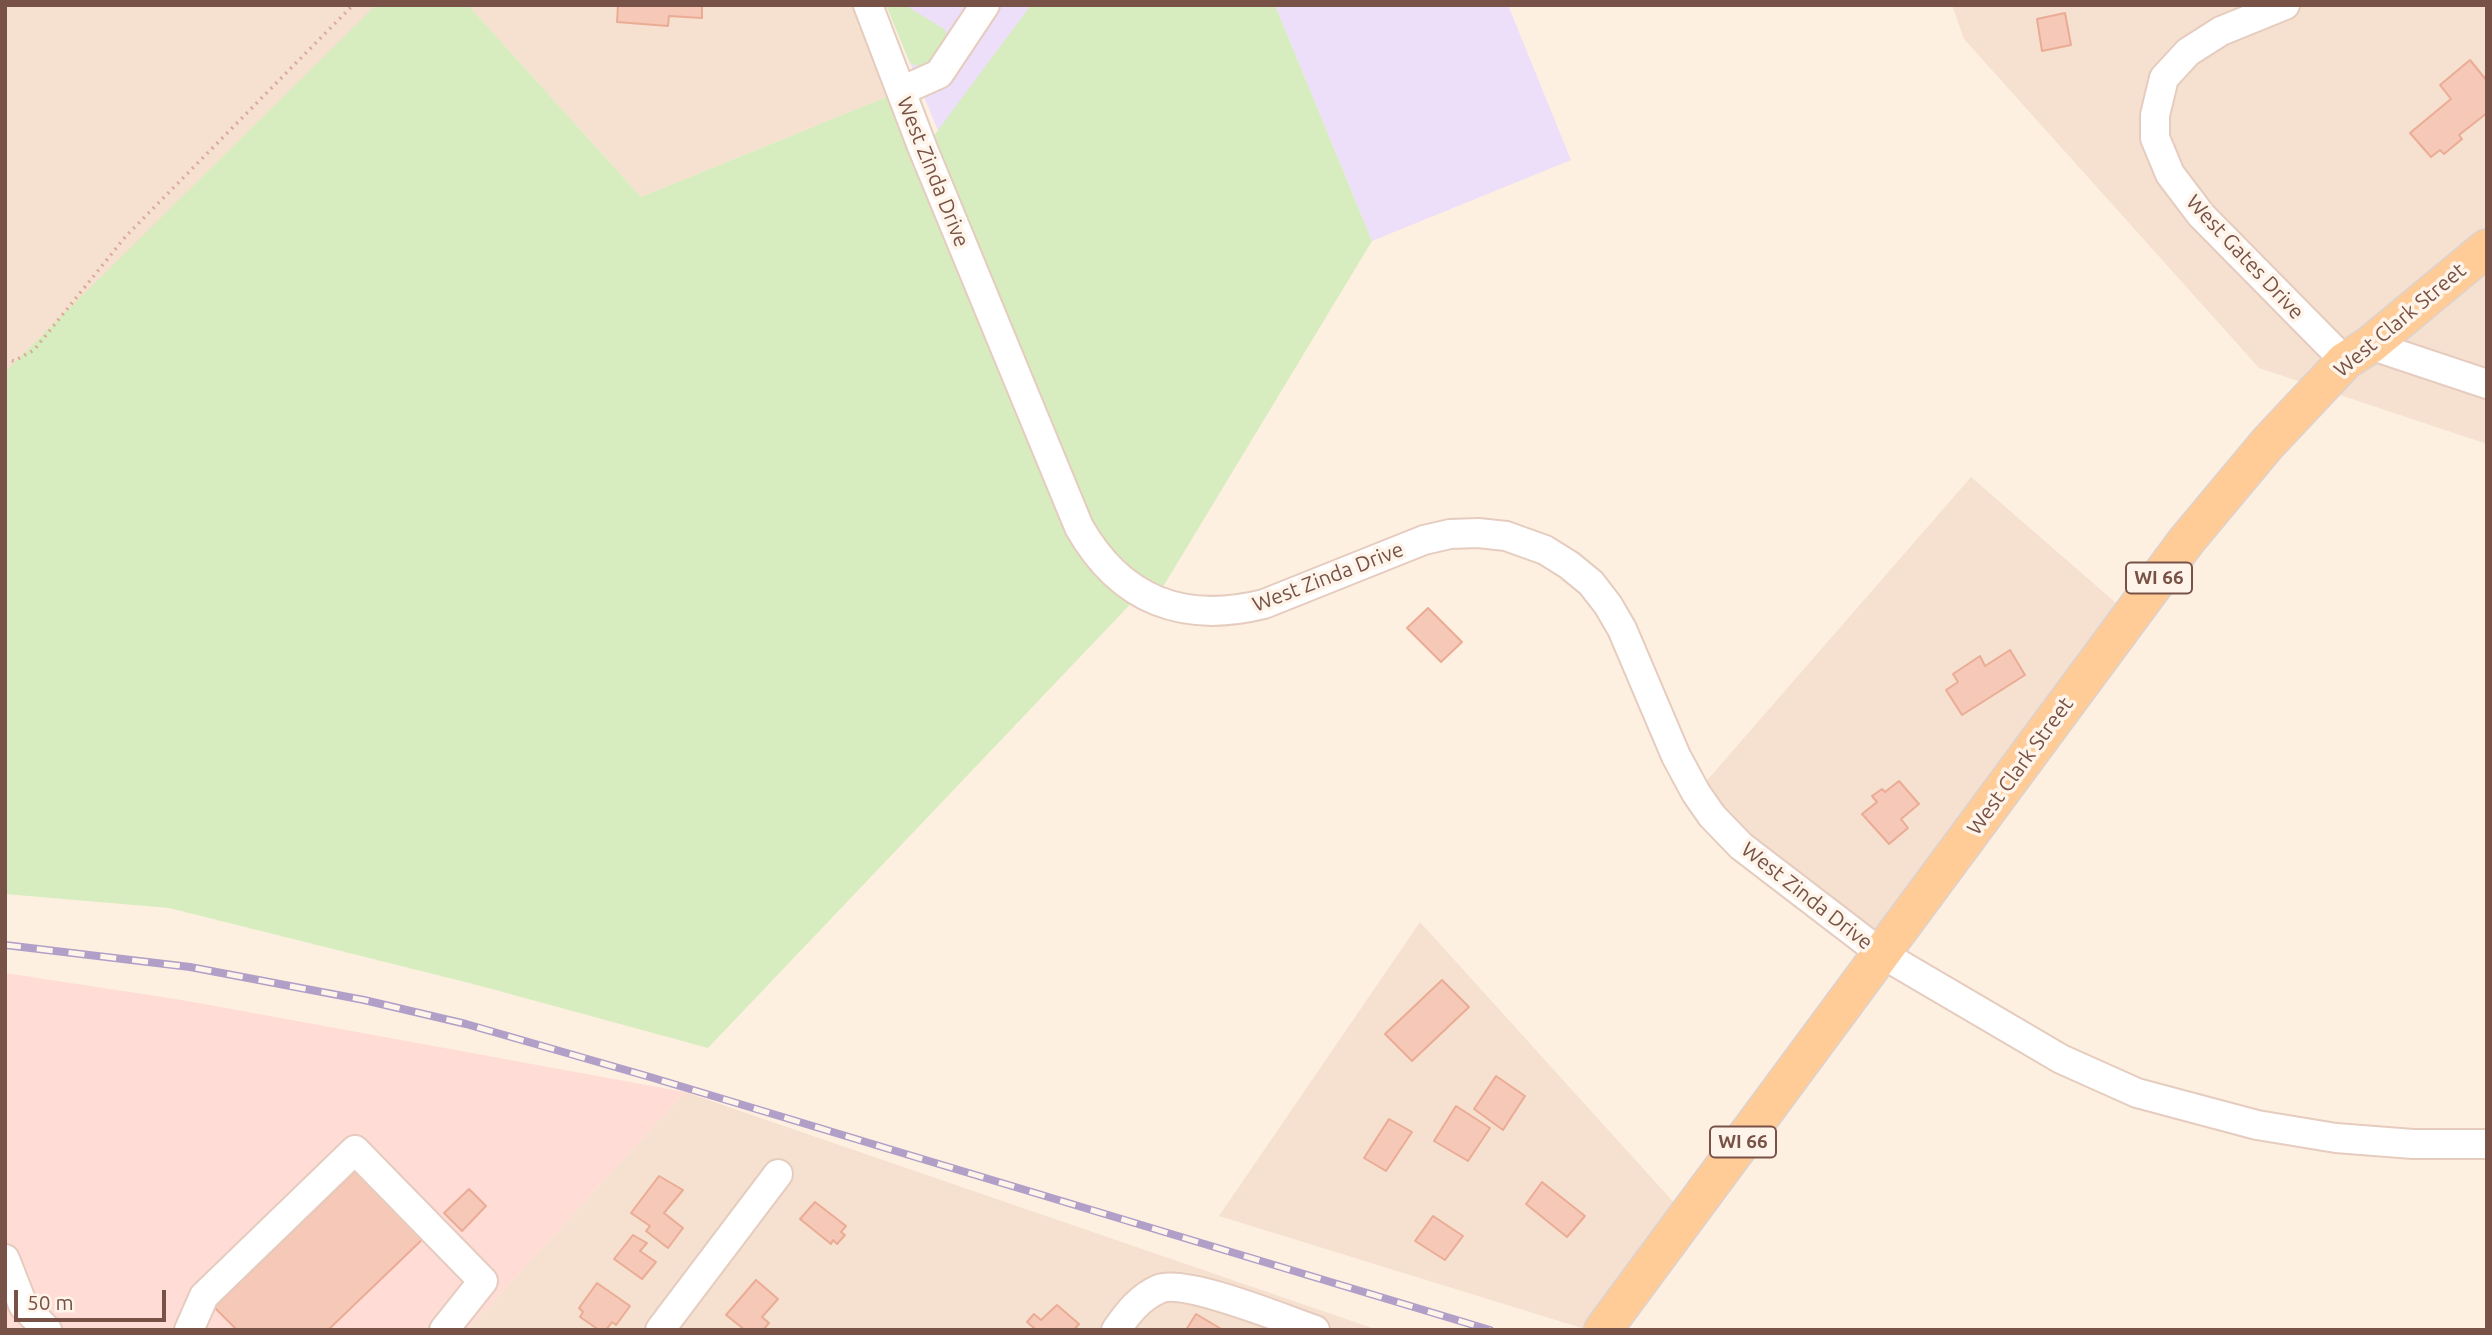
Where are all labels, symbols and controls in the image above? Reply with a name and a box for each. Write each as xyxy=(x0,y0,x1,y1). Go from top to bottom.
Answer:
street label: West Zinda Drive xyxy=(891,93,975,251)
street label: West Gates Drive xyxy=(2181,190,2309,324)
street label: West Clark Street xyxy=(2329,258,2471,382)
street label: West Zinda Drive xyxy=(1249,537,1407,617)
road number: WI 66 xyxy=(2126,562,2192,594)
street label: West Clark Street xyxy=(1962,692,2078,840)
street label: West Zinda Drive xyxy=(1736,837,1878,955)
road number: WI 66 xyxy=(1710,1126,1776,1158)
scale bar xyxy=(18,1276,170,1320)
text: 50 m xyxy=(27,1290,74,1314)

